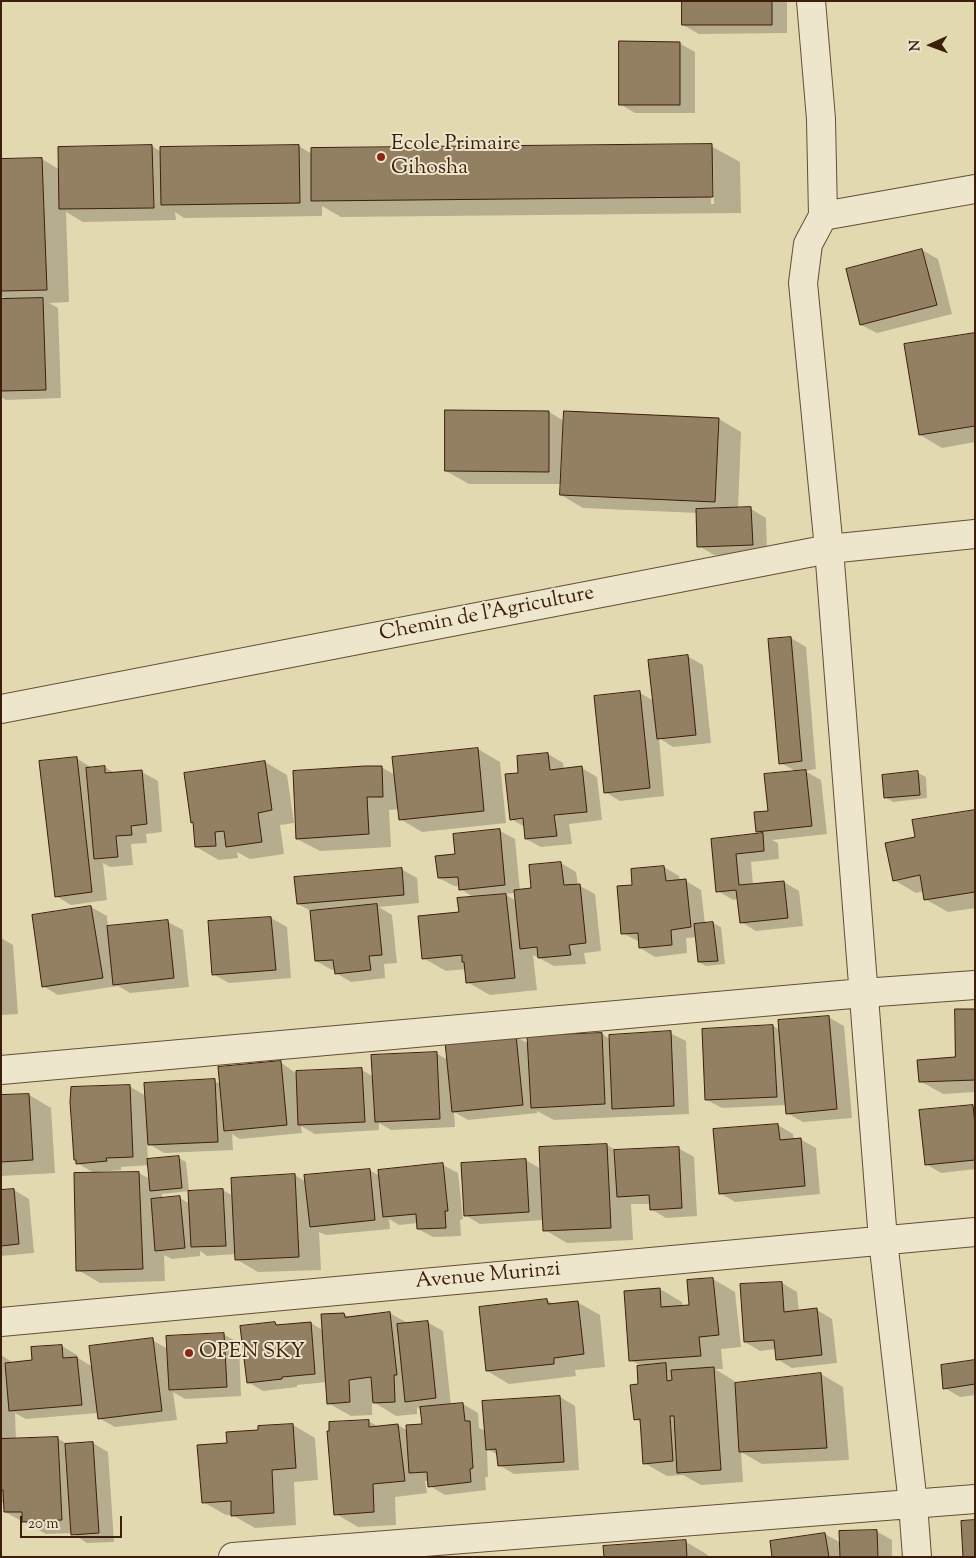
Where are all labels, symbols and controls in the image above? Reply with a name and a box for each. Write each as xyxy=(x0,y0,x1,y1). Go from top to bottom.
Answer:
north arrow xyxy=(906,20,956,70)
text: N xyxy=(906,40,926,51)
place label: Ecole Primaire Gihosha xyxy=(391,132,520,182)
marker: Ecole Primaire Gihosha xyxy=(375,151,387,163)
street label: Chemin de l'Agriculture xyxy=(377,582,597,648)
street label: Avenue Murinzi xyxy=(414,1258,562,1296)
place label: OPEN SKY xyxy=(199,1340,305,1366)
marker: OPEN SKY xyxy=(183,1347,195,1359)
scale bar xyxy=(22,1506,125,1538)
text: 20 m xyxy=(28,1514,59,1535)

